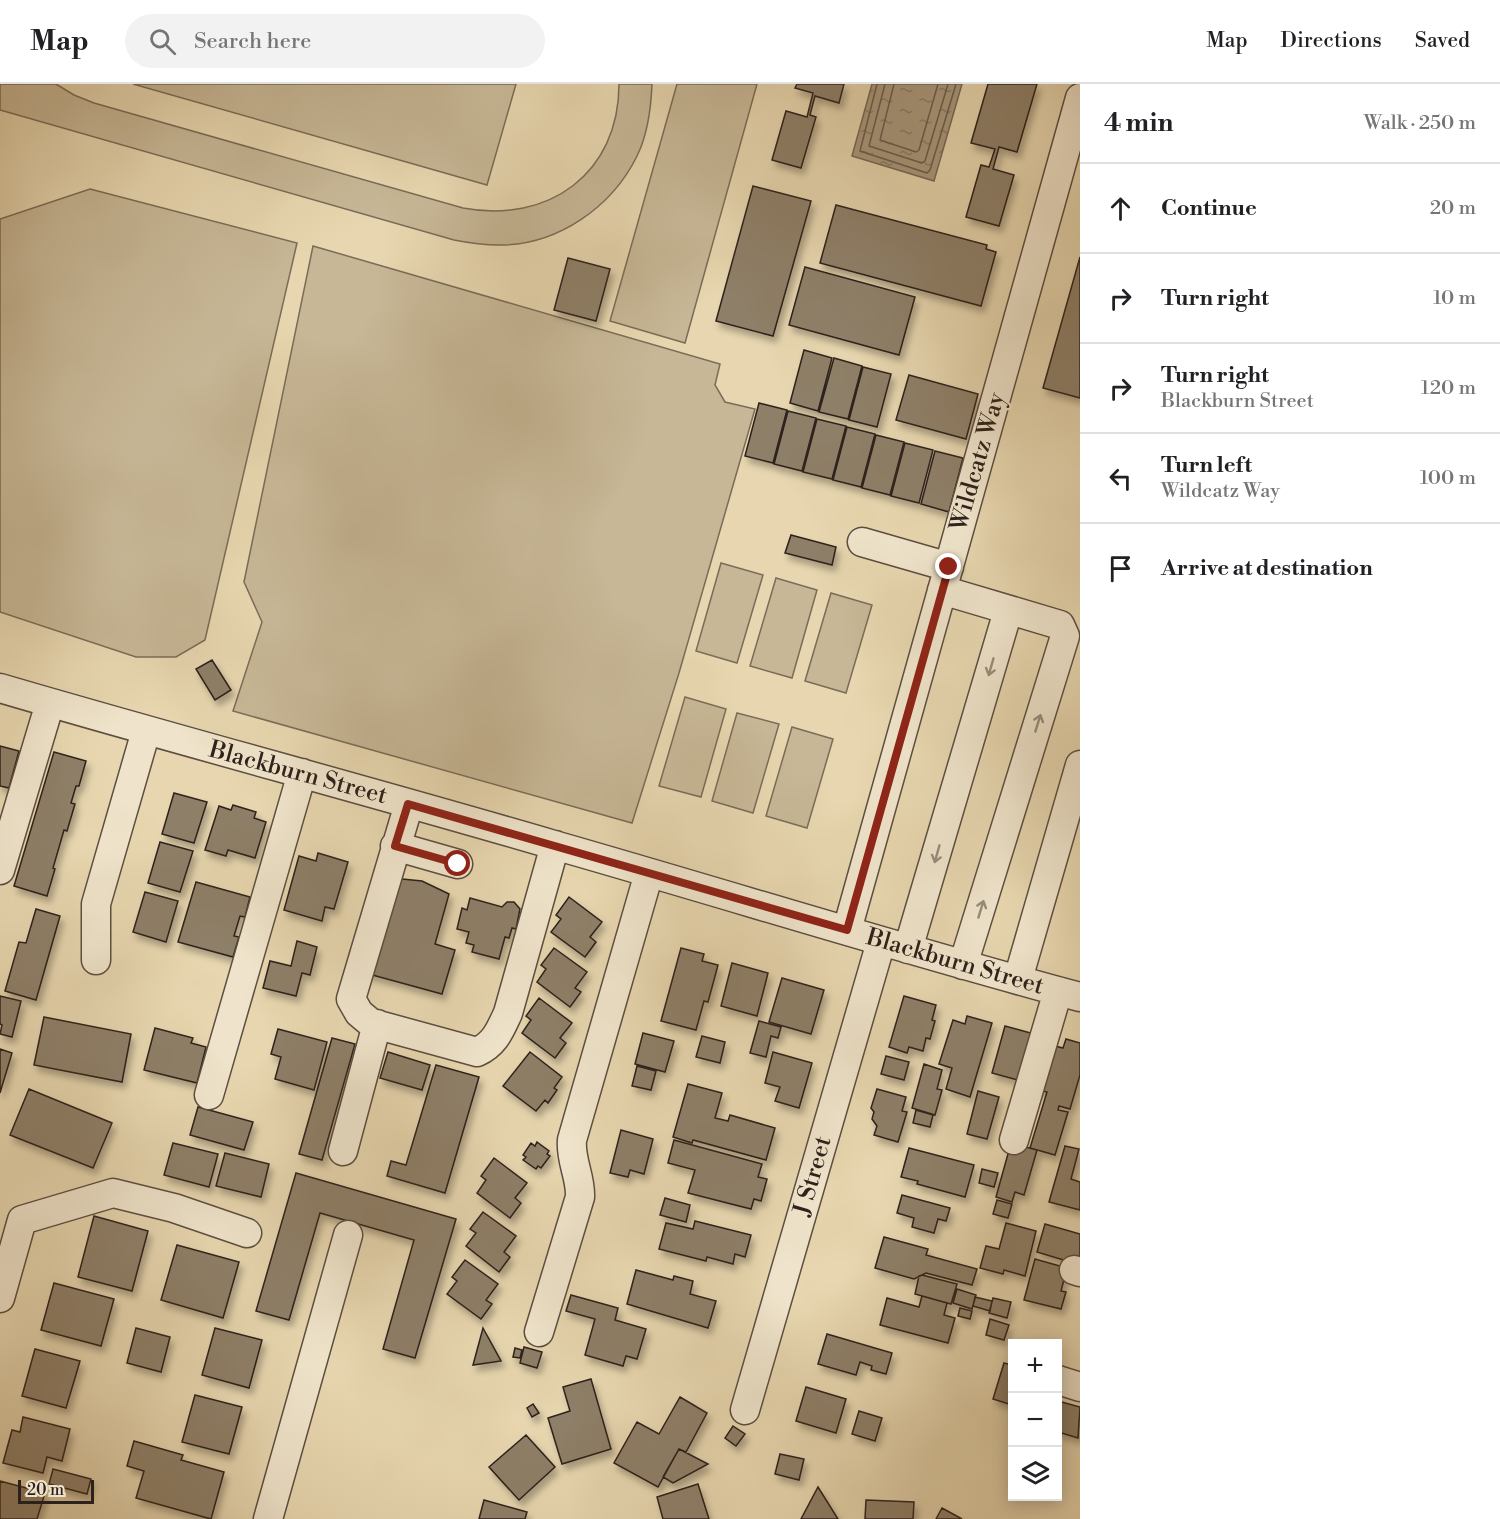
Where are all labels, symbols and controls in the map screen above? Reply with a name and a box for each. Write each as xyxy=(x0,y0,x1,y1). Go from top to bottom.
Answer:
search box xyxy=(125,14,545,68)
text: Map xyxy=(30,24,89,59)
icon: search xyxy=(146,25,179,58)
text: Search here xyxy=(194,28,311,55)
text: Map xyxy=(1206,28,1248,54)
text: Directions xyxy=(1281,28,1382,54)
text: Saved xyxy=(1415,28,1470,54)
text: 4 min xyxy=(1104,107,1174,139)
text: Walk · 250 m xyxy=(1364,111,1476,136)
icon: ahead xyxy=(1104,192,1137,225)
text: Continue xyxy=(1161,195,1257,222)
text: 20 m xyxy=(1430,196,1476,221)
icon: right xyxy=(1104,282,1137,315)
text: Turn right xyxy=(1161,285,1269,312)
text: 10 m xyxy=(1433,286,1476,311)
text: Turn right xyxy=(1161,362,1269,389)
icon: right xyxy=(1104,372,1137,405)
text: 120 m xyxy=(1421,376,1476,401)
street label: Wildcatz Way xyxy=(944,389,1012,536)
text: Blackburn Street xyxy=(1161,389,1314,414)
text: Turn left xyxy=(1161,452,1252,479)
icon: left xyxy=(1104,462,1137,495)
text: 100 m xyxy=(1420,466,1476,491)
text: Wildcatz Way xyxy=(1161,479,1280,504)
icon: arrive xyxy=(1104,552,1137,585)
route end xyxy=(935,553,961,579)
text: Arrive at destination xyxy=(1161,555,1373,582)
one-way arrow xyxy=(985,657,996,676)
one-way arrow xyxy=(1033,714,1044,733)
street label: Blackburn Street xyxy=(205,735,391,811)
one-way arrow xyxy=(931,844,942,863)
route start xyxy=(444,850,470,876)
one-way arrow xyxy=(976,900,987,919)
street label: Blackburn Street xyxy=(862,922,1048,1002)
street label: J Street xyxy=(787,1132,839,1220)
map controls xyxy=(1008,1339,1062,1501)
button: + xyxy=(1008,1339,1062,1393)
button: − xyxy=(1008,1393,1062,1447)
button: layers xyxy=(1008,1447,1062,1501)
scale bar xyxy=(18,1477,94,1504)
text: 20 m xyxy=(27,1480,64,1500)

